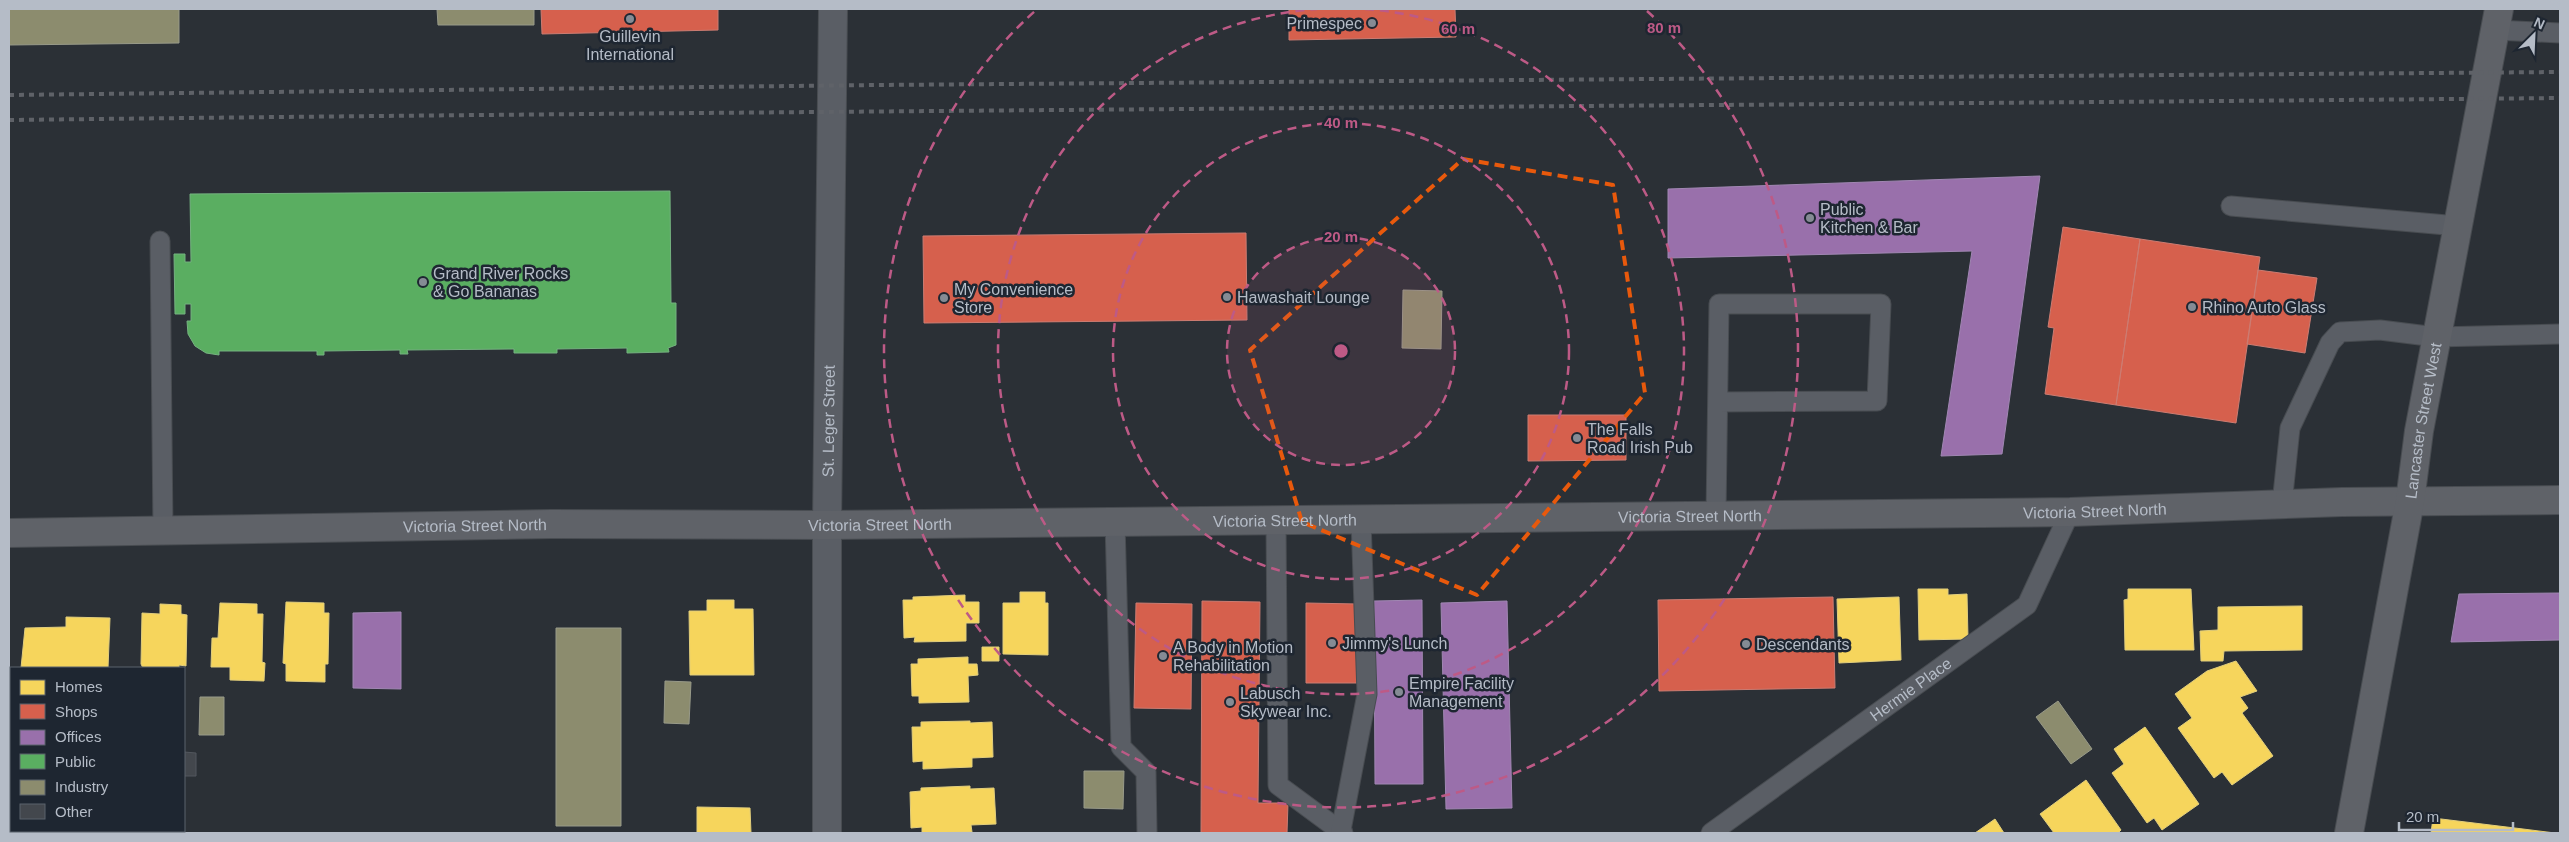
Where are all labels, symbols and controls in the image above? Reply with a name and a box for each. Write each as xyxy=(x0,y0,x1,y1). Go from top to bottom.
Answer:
north arrow xyxy=(2509,10,2559,60)
marker: Guillevin International xyxy=(624,13,636,25)
text: N xyxy=(2531,14,2547,32)
place label: Primespec xyxy=(1286,15,1362,32)
marker: Primespec xyxy=(1366,17,1378,29)
text: 80 m xyxy=(1647,19,1681,36)
text: 60 m xyxy=(1441,20,1475,37)
place label: Guillevin International xyxy=(586,28,674,63)
text: 40 m xyxy=(1324,114,1358,131)
place label: Public Kitchen & Bar xyxy=(1820,201,1919,236)
marker: Public Kitchen & Bar xyxy=(1804,212,1816,224)
text: 20 m xyxy=(1324,228,1358,245)
place label: Grand River Rocks & Go Bananas xyxy=(433,265,568,300)
marker: Grand River Rocks & Go Bananas xyxy=(417,276,429,288)
place label: My Convenience Store xyxy=(954,281,1073,316)
place label: Hawashait Lounge xyxy=(1237,289,1370,306)
marker: Hawashait Lounge xyxy=(1221,291,1233,303)
marker: My Convenience Store xyxy=(938,292,950,304)
place label: Rhino Auto Glass xyxy=(2202,299,2326,316)
marker: Rhino Auto Glass xyxy=(2186,301,2198,313)
street label: Lancaster Street West xyxy=(2402,341,2445,500)
centre of rings xyxy=(1332,342,1350,360)
street label: St. Leger Street xyxy=(820,364,838,477)
place label: The Falls Road Irish Pub xyxy=(1587,421,1693,456)
marker: The Falls Road Irish Pub xyxy=(1571,432,1583,444)
street label: Victoria Street North xyxy=(2023,500,2167,521)
street label: Victoria Street North xyxy=(1618,507,1762,526)
street label: Victoria Street North xyxy=(1213,511,1357,530)
street label: Victoria Street North xyxy=(403,516,547,535)
street label: Victoria Street North xyxy=(808,516,952,534)
place label: Jimmy's Lunch xyxy=(1342,635,1447,652)
place label: Descendants xyxy=(1756,636,1849,653)
marker: Jimmy's Lunch xyxy=(1326,637,1338,649)
marker: Descendants xyxy=(1740,638,1752,650)
place label: A Body in Motion Rehabilitation xyxy=(1173,639,1293,674)
marker: A Body in Motion Rehabilitation xyxy=(1157,650,1169,662)
street label: Hermie Place xyxy=(1867,654,1955,724)
legend xyxy=(10,667,185,832)
place label: Empire Facility Management xyxy=(1409,675,1514,710)
text: Homes xyxy=(55,678,103,695)
place label: Labusch Skywear Inc. xyxy=(1240,685,1332,720)
marker: Empire Facility Management xyxy=(1393,686,1405,698)
marker: Labusch Skywear Inc. xyxy=(1224,696,1236,708)
text: Shops xyxy=(55,703,98,720)
text: Offices xyxy=(55,728,101,745)
text: Public xyxy=(55,753,96,770)
text: Industry xyxy=(55,778,109,795)
scale bar xyxy=(2399,800,2513,832)
text: Other xyxy=(55,803,93,820)
text: 20 m xyxy=(2406,808,2439,825)

